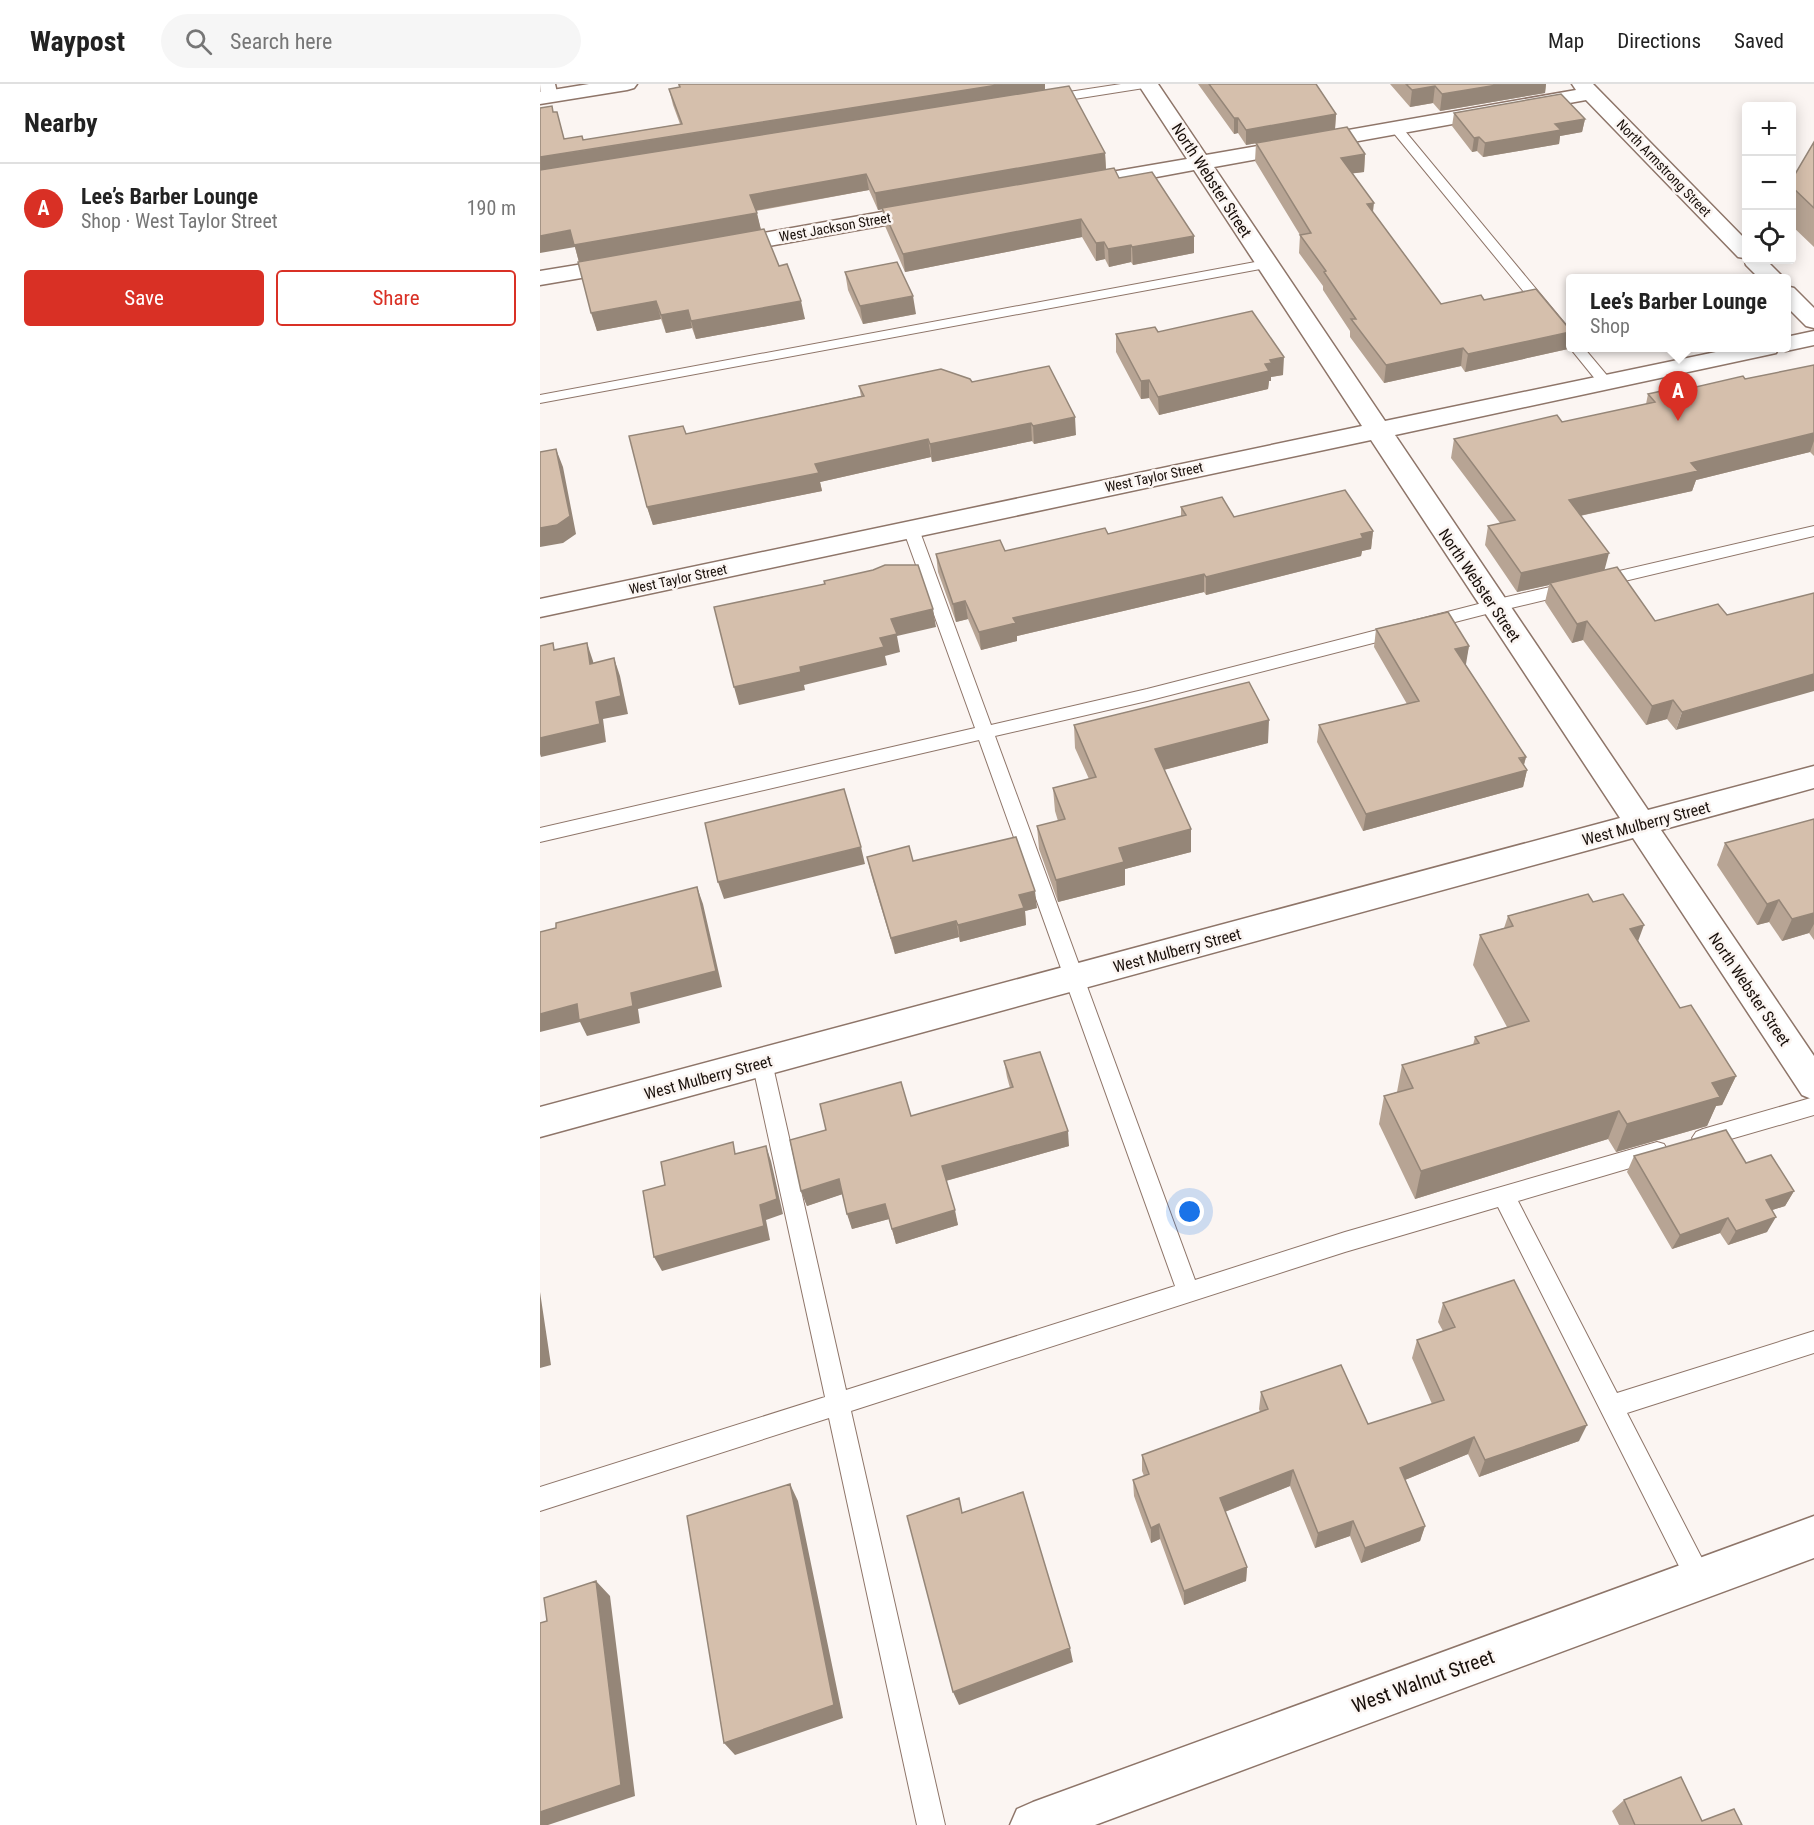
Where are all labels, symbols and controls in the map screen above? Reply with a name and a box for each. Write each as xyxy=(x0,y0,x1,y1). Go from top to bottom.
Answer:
search box xyxy=(161,14,581,68)
text: Waypost xyxy=(30,25,125,58)
icon: search xyxy=(182,25,215,58)
text: Search here xyxy=(230,29,332,54)
text: Map xyxy=(1548,29,1584,53)
text: Directions xyxy=(1617,29,1701,53)
text: Saved xyxy=(1734,29,1784,53)
map controls xyxy=(1742,102,1796,264)
button: + xyxy=(1742,102,1796,156)
text: Nearby xyxy=(24,108,98,138)
street label: North Armstrong Street xyxy=(1614,116,1714,220)
street label: North Webster Street xyxy=(1168,120,1256,241)
button: − xyxy=(1742,156,1796,210)
text: Lee’s Barber Lounge xyxy=(81,184,258,209)
text: A xyxy=(38,196,49,220)
text: 190 m xyxy=(467,196,516,220)
text: Shop · West Taylor Street xyxy=(81,209,278,233)
street label: West Jackson Street xyxy=(778,209,892,245)
button: locate xyxy=(1742,210,1796,264)
button: Save xyxy=(24,270,264,326)
button: Share xyxy=(276,270,516,326)
popup xyxy=(1566,274,1791,352)
text: Lee’s Barber Lounge xyxy=(1590,289,1767,314)
text: Shop xyxy=(1590,314,1630,338)
pin: A xyxy=(1658,372,1698,421)
street label: West Taylor Street xyxy=(1103,459,1205,495)
street label: North Webster Street xyxy=(1435,525,1525,646)
street label: West Taylor Street xyxy=(627,561,729,597)
street label: West Mulberry Street xyxy=(1580,797,1712,850)
street label: West Mulberry Street xyxy=(1111,924,1243,977)
street label: North Webster Street xyxy=(1705,929,1795,1050)
street label: West Mulberry Street xyxy=(642,1051,774,1104)
your location xyxy=(1175,1197,1204,1226)
street label: West Walnut Street xyxy=(1349,1644,1498,1718)

